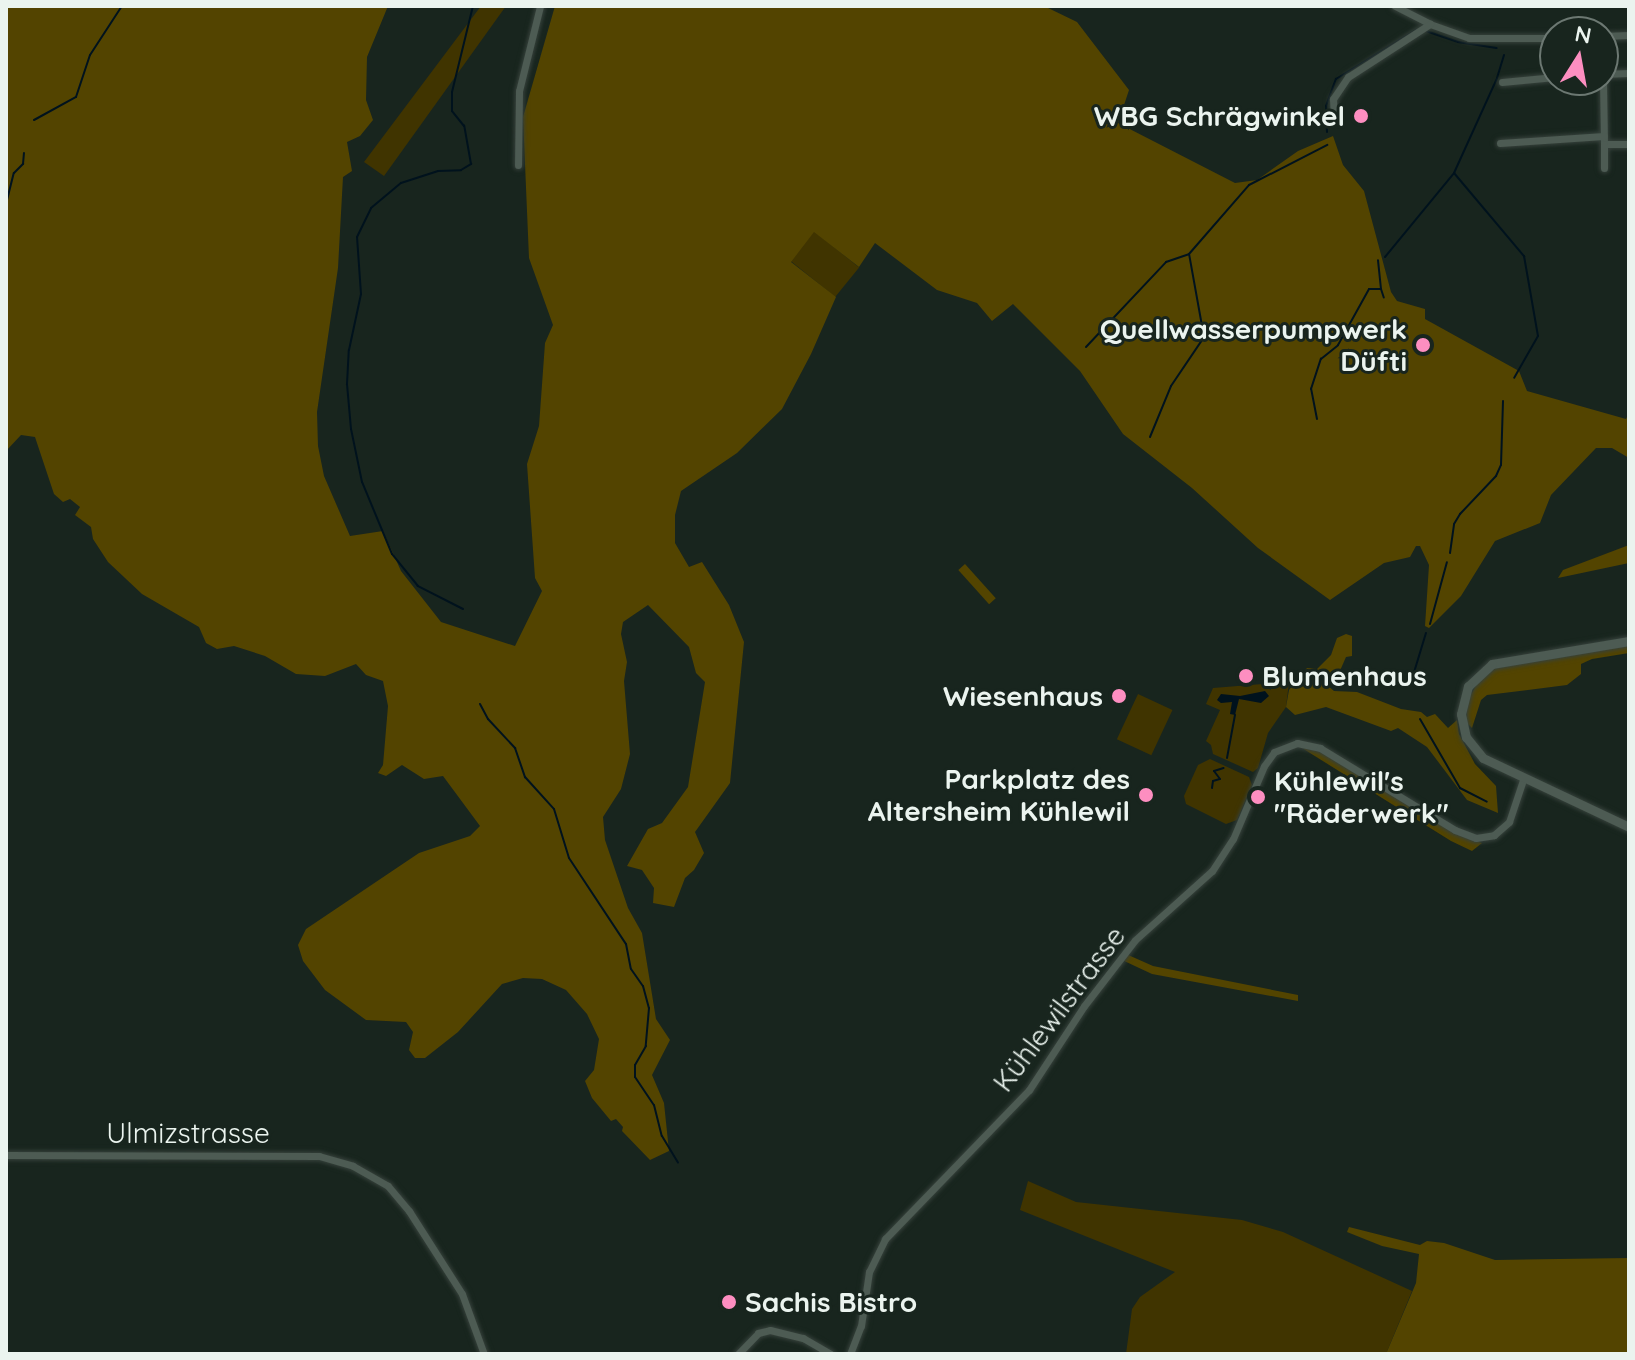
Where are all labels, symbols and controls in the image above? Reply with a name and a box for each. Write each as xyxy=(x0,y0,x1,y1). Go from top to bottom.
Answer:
north arrow xyxy=(1539,16,1619,96)
text: N xyxy=(1573,19,1594,50)
place label: WBG Schrägwinkel xyxy=(1094,99,1345,133)
marker: WBG Schrägwinkel xyxy=(1352,107,1370,125)
place label: Quellwasserpumpwerk Düfti xyxy=(1100,312,1407,378)
marker: Quellwasserpumpwerk Düfti xyxy=(1414,336,1432,354)
place label: Blumenhaus xyxy=(1262,659,1427,693)
marker: Blumenhaus xyxy=(1237,667,1255,685)
place label: Wiesenhaus xyxy=(943,679,1103,713)
marker: Wiesenhaus xyxy=(1110,687,1128,705)
place label: Parkplatz des Altersheim Kühlewil xyxy=(868,762,1130,828)
place label: Kühlewil's "Räderwerk" xyxy=(1274,764,1449,830)
marker: Parkplatz des Altersheim Kühlewil xyxy=(1137,786,1155,804)
marker: Kühlewil's "Räderwerk" xyxy=(1249,788,1267,806)
street label: Kühlewilstrasse xyxy=(986,920,1132,1098)
street label: Ulmizstrasse xyxy=(106,1116,270,1150)
place label: Sachis Bistro xyxy=(745,1285,917,1319)
marker: Sachis Bistro xyxy=(720,1293,738,1311)

